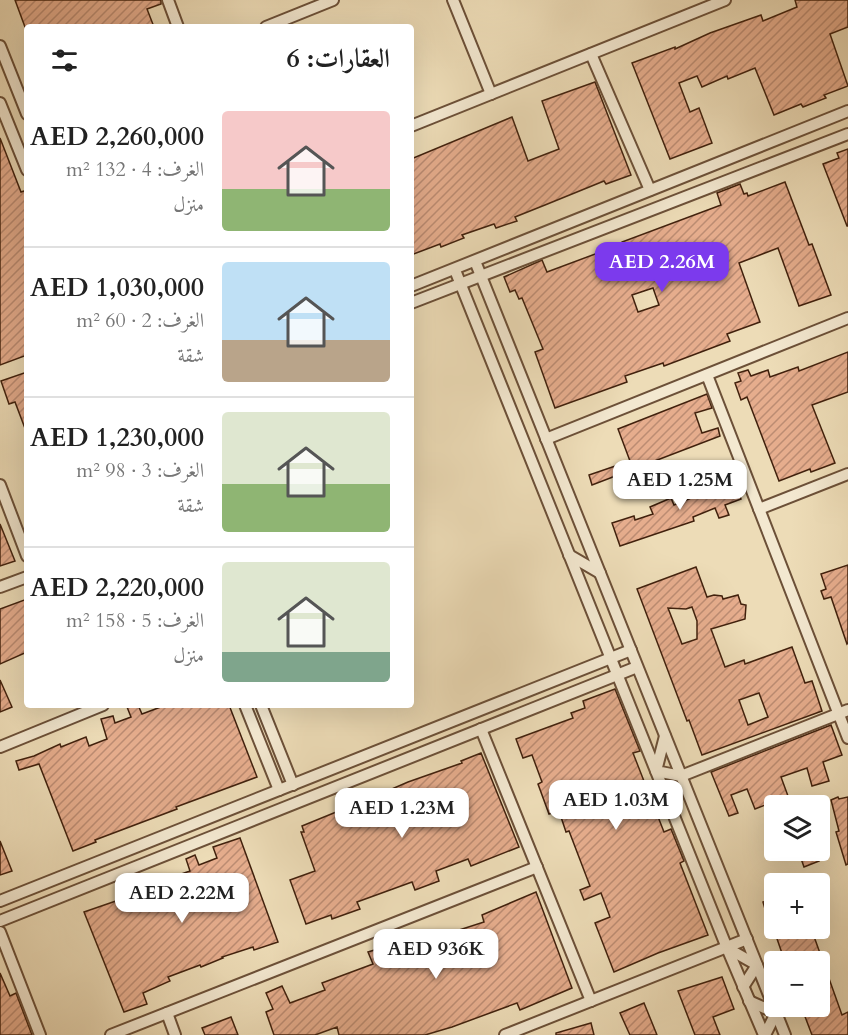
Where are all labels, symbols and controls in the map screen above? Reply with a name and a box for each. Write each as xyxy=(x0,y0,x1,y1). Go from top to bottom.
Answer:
text: العقارات: 6 xyxy=(287,41,390,76)
icon: filters xyxy=(48,44,81,77)
text: AED 2,260,000 xyxy=(30,119,204,154)
icon: home xyxy=(270,135,342,207)
text: الغرف: 4 · 132 m² xyxy=(66,156,204,183)
text: منزل xyxy=(173,191,204,218)
pin: AED 2.26M xyxy=(593,242,731,293)
text: AED 2.26M xyxy=(609,248,715,275)
text: AED 1,030,000 xyxy=(30,270,204,305)
icon: home xyxy=(270,286,342,358)
text: الغرف: 2 · 60 m² xyxy=(76,307,204,334)
text: شقة xyxy=(178,342,204,369)
text: AED 1,230,000 xyxy=(30,420,204,455)
icon: home xyxy=(270,436,342,508)
text: الغرف: 3 · 98 m² xyxy=(76,457,204,484)
pin: AED 1.25M xyxy=(611,460,749,511)
text: AED 1.25M xyxy=(627,466,733,493)
text: شقة xyxy=(178,492,204,519)
text: AED 2,220,000 xyxy=(30,570,204,605)
icon: home xyxy=(270,586,342,658)
text: الغرف: 5 · 158 m² xyxy=(66,607,204,634)
text: منزل xyxy=(173,642,204,669)
pin: AED 1.03M xyxy=(547,780,685,831)
text: AED 1.03M xyxy=(563,786,669,813)
pin: AED 1.23M xyxy=(333,788,471,839)
text: AED 1.23M xyxy=(349,794,455,821)
map controls xyxy=(764,795,830,1017)
button: layers xyxy=(764,795,830,861)
pin: AED 2.22M xyxy=(113,873,251,924)
button: + xyxy=(764,873,830,939)
text: AED 2.22M xyxy=(129,879,235,906)
pin: AED 936K xyxy=(374,929,498,980)
text: AED 936K xyxy=(387,935,485,962)
button: − xyxy=(764,951,830,1017)

